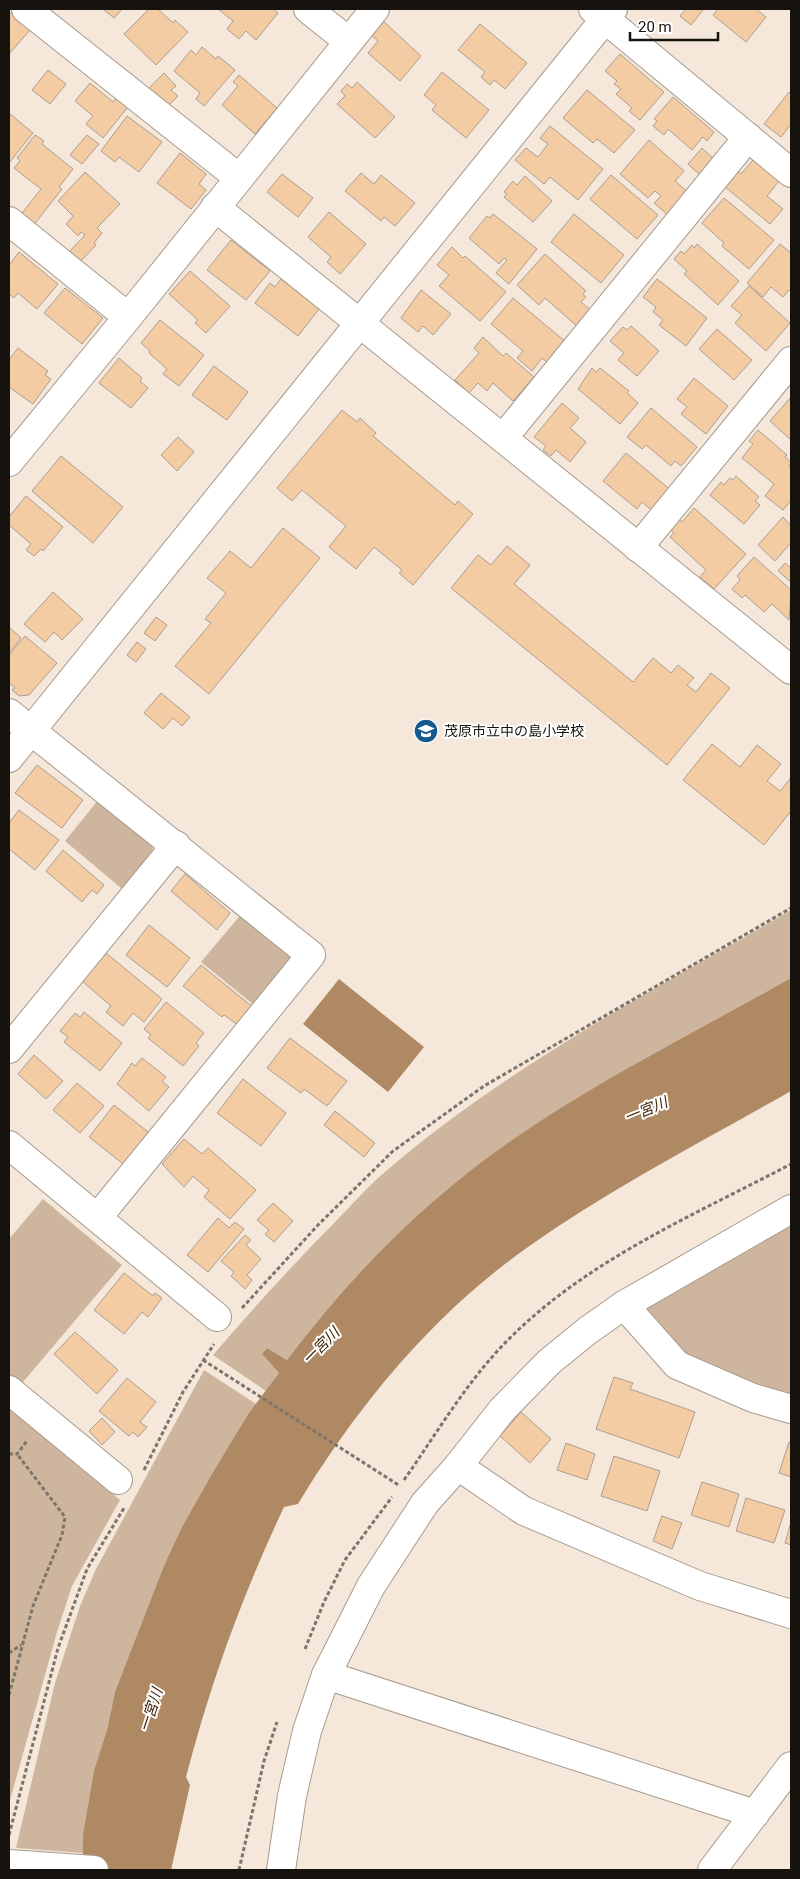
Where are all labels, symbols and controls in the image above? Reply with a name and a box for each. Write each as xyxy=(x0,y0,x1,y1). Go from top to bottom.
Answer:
scale bar xyxy=(630,10,718,42)
text: 20 m xyxy=(638,18,672,36)
school or university icon: 茂原市立中の島小学校 xyxy=(413,718,439,744)
place label: 茂原市立中の島小学校 xyxy=(444,723,584,739)
water label: 一宮川 xyxy=(622,1092,672,1127)
water label: 一宮川 xyxy=(299,1322,345,1368)
water label: 一宮川 xyxy=(135,1684,167,1734)

